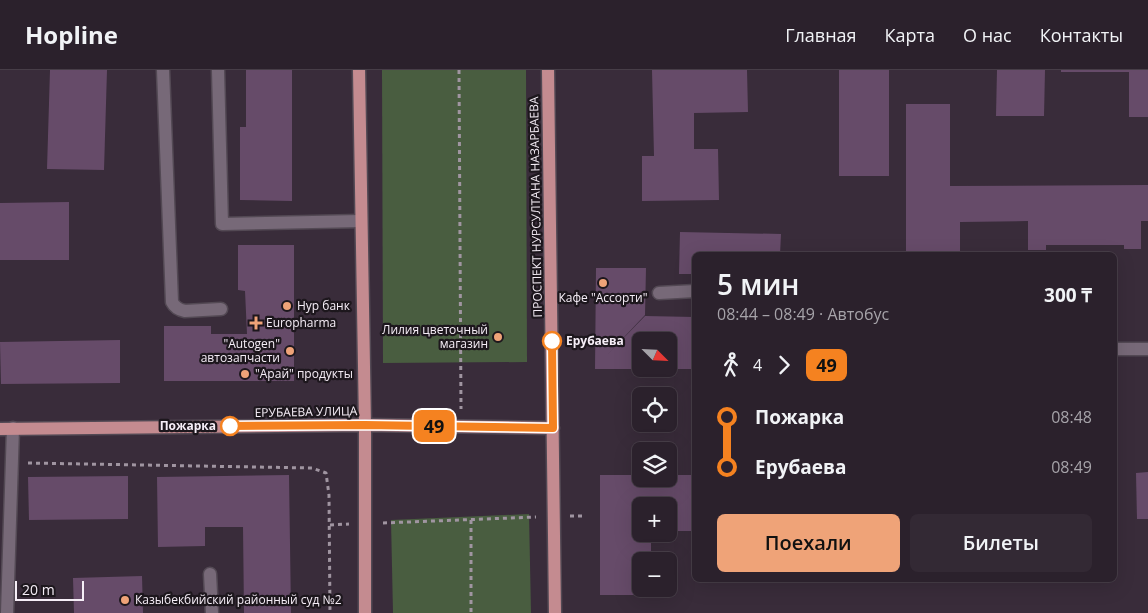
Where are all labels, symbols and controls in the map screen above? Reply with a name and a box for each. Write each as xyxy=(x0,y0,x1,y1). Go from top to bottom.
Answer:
text: Hopline xyxy=(25,18,118,51)
text: Главная xyxy=(785,23,857,47)
text: Карта xyxy=(885,23,935,47)
text: О нас xyxy=(963,23,1012,47)
text: Контакты xyxy=(1040,23,1123,47)
street label: ПРОСПЕКТ НУРСУЛТАНА НАЗАРБАЕВА xyxy=(525,96,546,318)
text: 5 мин xyxy=(717,265,800,303)
marker: Кафе "Ассорти" xyxy=(597,277,609,289)
text: 300 ₸ xyxy=(1044,282,1092,308)
place label: Кафе "Ассорти" xyxy=(559,289,647,306)
place label: Нур банк xyxy=(297,297,351,314)
marker: Нур банк xyxy=(281,300,293,312)
text: 08:44 – 08:49 · Автобус xyxy=(717,303,889,325)
place label: Europharma xyxy=(266,314,336,331)
marker: Europharma xyxy=(250,317,262,329)
place label: Лилия цветочный магазин xyxy=(382,321,488,352)
marker: Лилия цветочный магазин xyxy=(492,331,504,343)
marker: Ерубаева xyxy=(542,331,562,351)
place label: Ерубаева xyxy=(566,332,624,349)
north arrow xyxy=(632,332,678,378)
map controls xyxy=(632,332,677,597)
place label: "Autogen" автозапчасти xyxy=(201,335,280,366)
marker: "Autogen" автозапчасти xyxy=(284,345,296,357)
icon: walk xyxy=(717,351,745,379)
icon: forward xyxy=(770,351,798,379)
text: 49 xyxy=(816,353,837,377)
text: 4 xyxy=(753,354,762,376)
place label: "Арай" продукты xyxy=(255,365,353,382)
marker: "Арай" продукты xyxy=(239,368,251,380)
button: locate xyxy=(632,387,677,432)
street label: ЕРУБАЕВА УЛИЦА xyxy=(254,402,358,421)
text: Пожарка xyxy=(755,404,844,430)
text: 08:48 xyxy=(1051,406,1092,428)
line badge: 49 xyxy=(412,410,456,442)
text: 49 xyxy=(424,414,444,438)
marker: Пожарка xyxy=(220,416,240,436)
place label: Пожарка xyxy=(160,417,216,434)
button: layers xyxy=(632,442,677,487)
text: Ерубаева xyxy=(755,454,846,480)
text: 08:49 xyxy=(1051,456,1092,478)
button: + xyxy=(632,497,677,542)
button: Поехали xyxy=(717,514,900,572)
button: Билеты xyxy=(910,514,1092,572)
button: − xyxy=(632,552,677,597)
scale bar xyxy=(15,578,84,601)
text: 20 m xyxy=(22,580,55,599)
place label: Казыбекбийский районный суд №2 xyxy=(135,591,342,608)
marker: Казыбекбийский районный суд №2 xyxy=(119,594,131,606)

